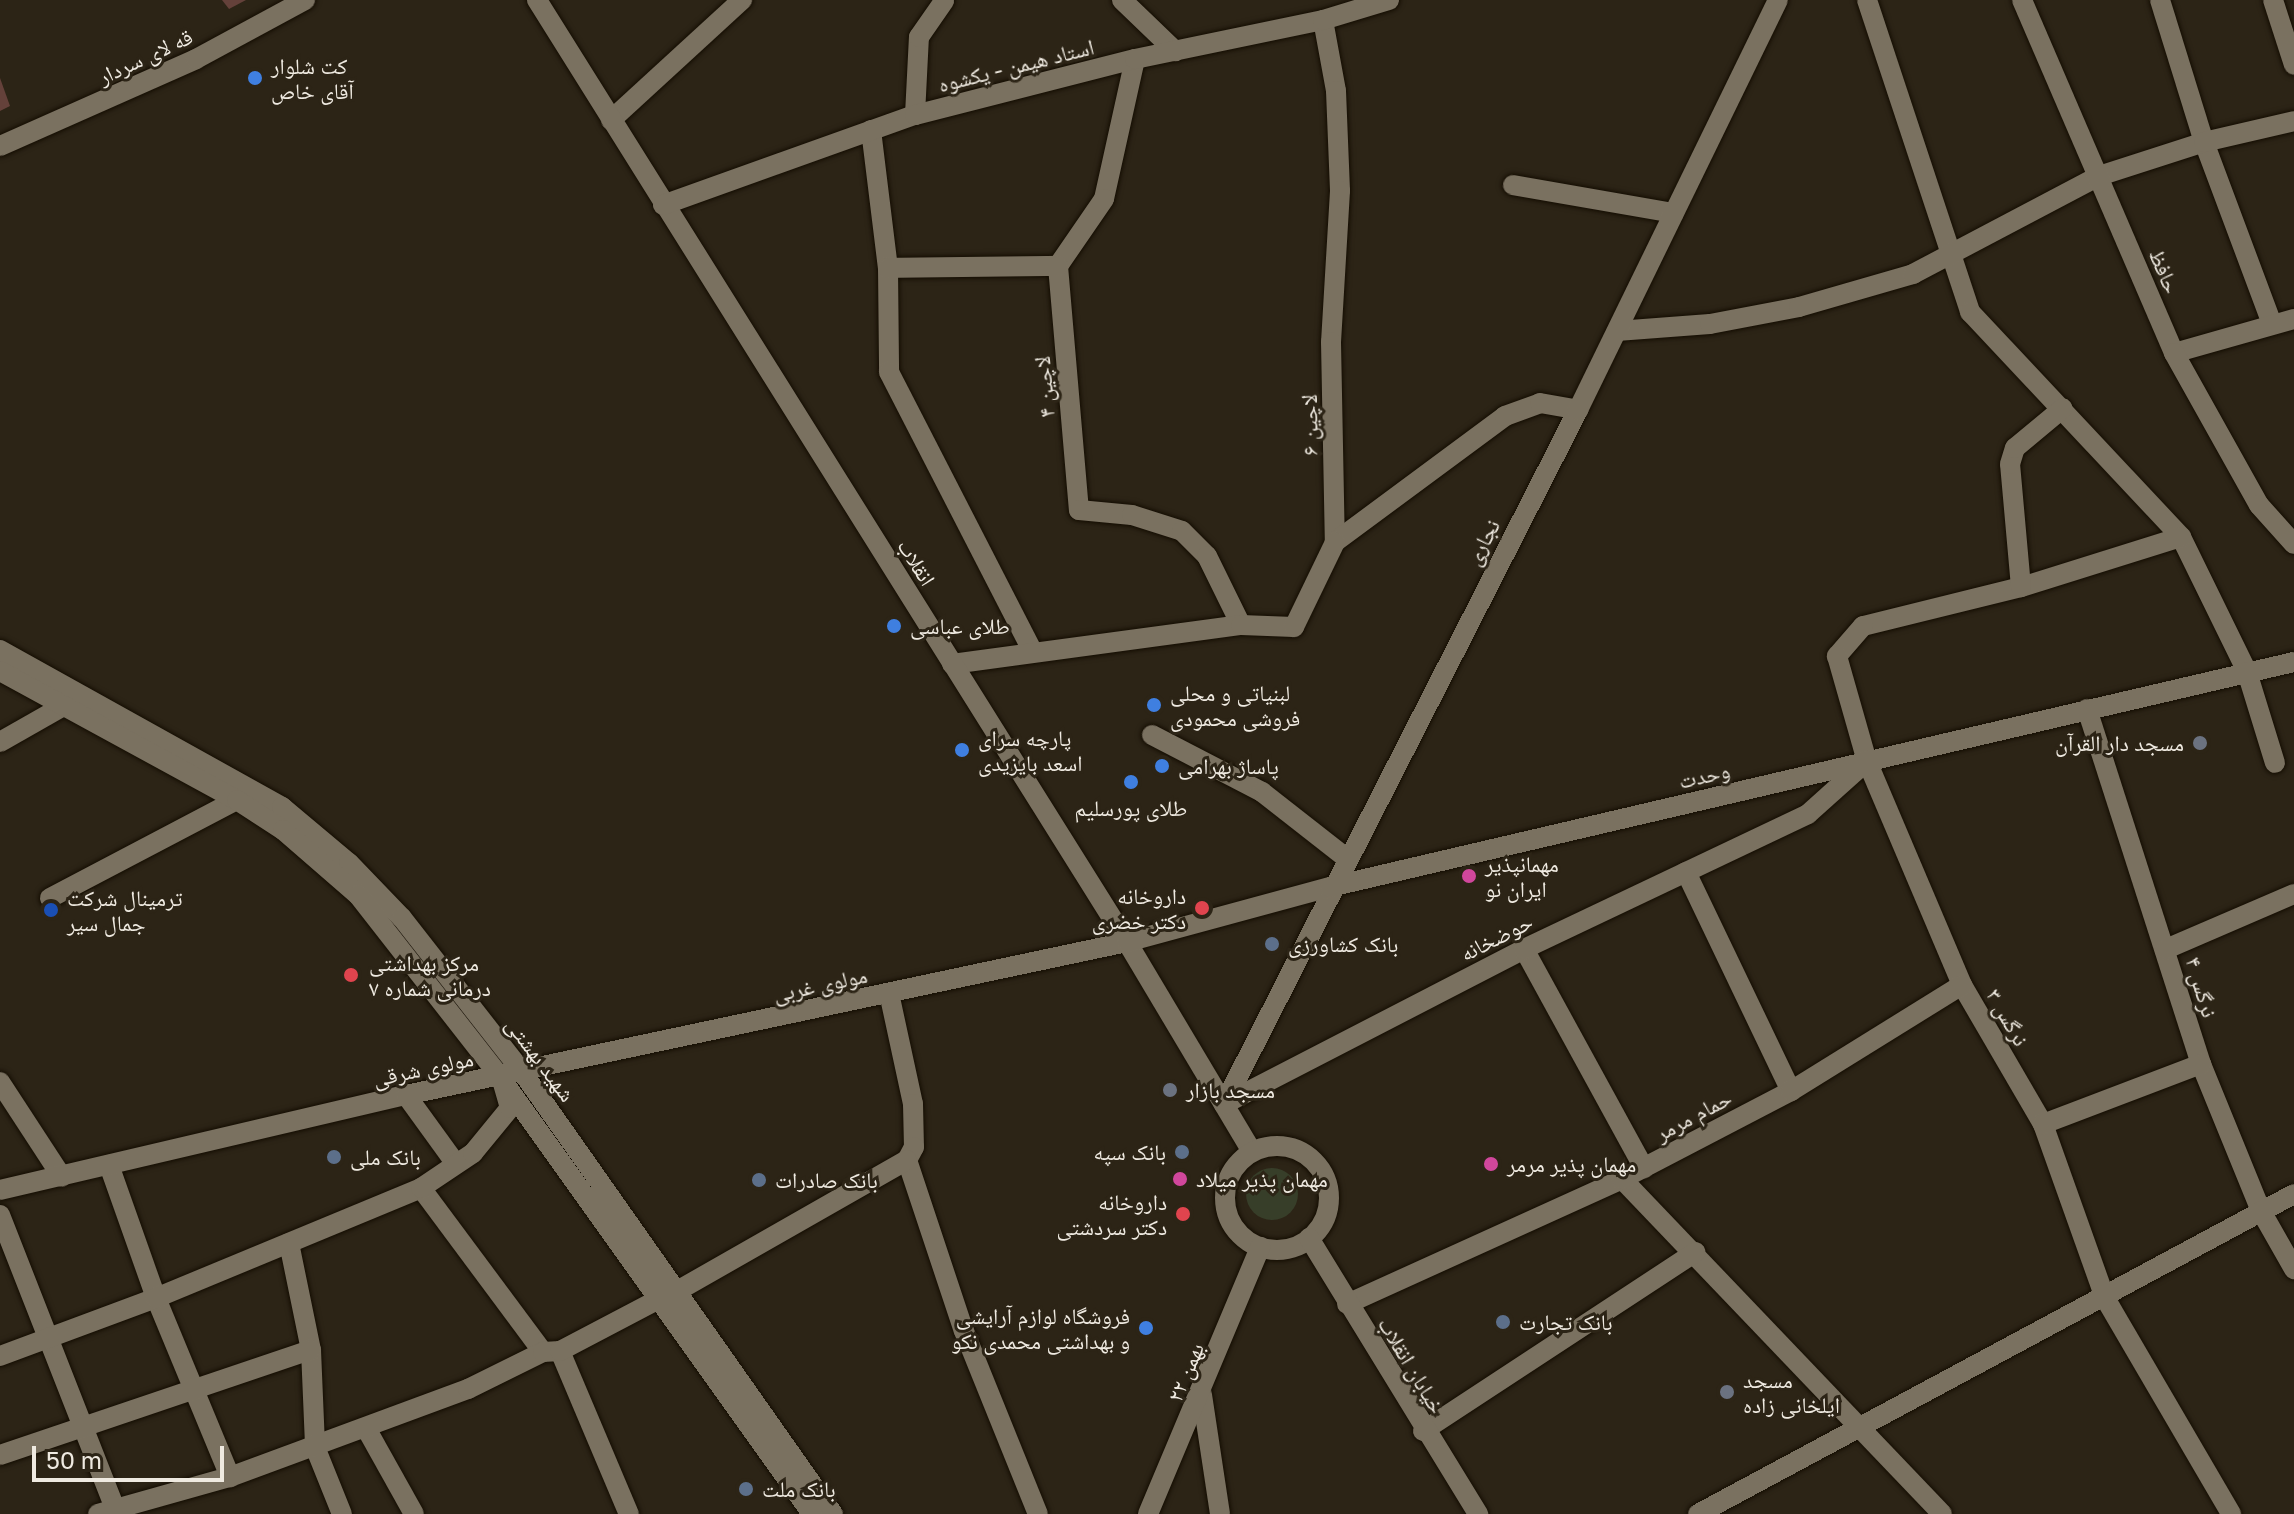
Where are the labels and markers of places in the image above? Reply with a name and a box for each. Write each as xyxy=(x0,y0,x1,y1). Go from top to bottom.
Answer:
place label: کت شلوار آقای خاص xyxy=(271,52,354,104)
marker: کت شلوار آقای خاص xyxy=(246,69,264,87)
place label: طلای عباسی xyxy=(910,613,1010,639)
marker: طلای عباسی xyxy=(885,617,903,635)
place label: لبنیاتی و محلی فروشی محمودی xyxy=(1170,679,1300,730)
marker: لبنیاتی و محلی فروشی محمودی xyxy=(1145,696,1163,714)
place label: پارچه سرای اسعد بایزیدی xyxy=(978,724,1082,776)
place label: مسجد دار القرآن xyxy=(2055,730,2184,756)
marker: مسجد دار القرآن xyxy=(2191,734,2209,752)
marker: پارچه سرای اسعد بایزیدی xyxy=(953,741,971,759)
place label: پاساژ بهرامی xyxy=(1178,753,1279,779)
marker: پاساژ بهرامی xyxy=(1153,757,1171,775)
marker: طلای پورسلیم xyxy=(1122,773,1140,791)
place label: طلای پورسلیم xyxy=(1075,795,1187,821)
place label: مهمانپذیر ایران نو xyxy=(1485,850,1559,902)
marker: مهمانپذیر ایران نو xyxy=(1460,867,1478,885)
place label: داروخانه دکتر خضری xyxy=(1092,882,1186,934)
place label: ترمینال شرکت جمال سیر xyxy=(67,884,182,936)
marker: داروخانه دکتر خضری xyxy=(1193,899,1211,917)
marker: ترمینال شرکت جمال سیر xyxy=(42,901,60,919)
place label: بانک کشاورزی xyxy=(1288,931,1398,957)
marker: بانک کشاورزی xyxy=(1263,935,1281,953)
place label: مرکز بهداشتی درمانی شماره ۷ xyxy=(369,949,491,1000)
marker: مرکز بهداشتی درمانی شماره ۷ xyxy=(340,964,362,986)
place label: مسجد بازار xyxy=(1186,1077,1275,1103)
marker: مسجد بازار xyxy=(1161,1081,1179,1099)
place label: بانک سپه xyxy=(1093,1139,1166,1165)
marker: بانک سپه xyxy=(1173,1143,1191,1161)
place label: بانک ملی xyxy=(350,1144,421,1170)
marker: بانک ملی xyxy=(325,1148,343,1166)
place label: مهمان پذیر مرمر xyxy=(1507,1151,1636,1177)
marker: مهمان پذیر مرمر xyxy=(1482,1155,1500,1173)
place label: مهمان پذیر میلاد xyxy=(1196,1166,1328,1192)
place label: بانک صادرات xyxy=(775,1167,878,1193)
marker: مهمان پذیر میلاد xyxy=(1171,1170,1189,1188)
marker: بانک صادرات xyxy=(750,1171,768,1189)
place label: داروخانه دکتر سردشتی xyxy=(1056,1188,1167,1240)
marker: داروخانه دکتر سردشتی xyxy=(1174,1205,1192,1223)
place label: فروشگاه لوازم آرایشی و بهداشتی محمدی نکو xyxy=(951,1302,1130,1354)
place label: بانک تجارت xyxy=(1519,1309,1612,1335)
marker: بانک تجارت xyxy=(1494,1313,1512,1331)
marker: فروشگاه لوازم آرایشی و بهداشتی محمدی نکو xyxy=(1137,1319,1155,1337)
place label: مسجد ایلخانی زاده xyxy=(1743,1366,1840,1418)
marker: مسجد ایلخانی زاده xyxy=(1718,1383,1736,1401)
place label: بانک ملت xyxy=(762,1476,836,1502)
marker: بانک ملت xyxy=(737,1480,755,1498)

